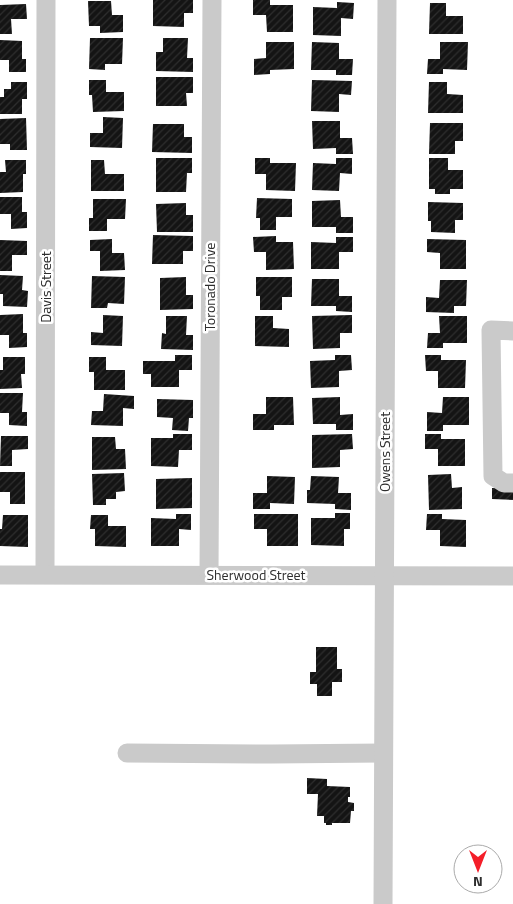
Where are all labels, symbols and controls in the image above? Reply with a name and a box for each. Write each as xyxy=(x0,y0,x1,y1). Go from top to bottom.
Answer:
street label: Toronado Drive xyxy=(199,243,220,331)
street label: Davis Street xyxy=(35,251,56,323)
street label: Owens Street xyxy=(374,412,395,492)
street label: Sherwood Street xyxy=(207,564,306,585)
north arrow xyxy=(453,844,503,894)
text: N xyxy=(473,872,483,893)

